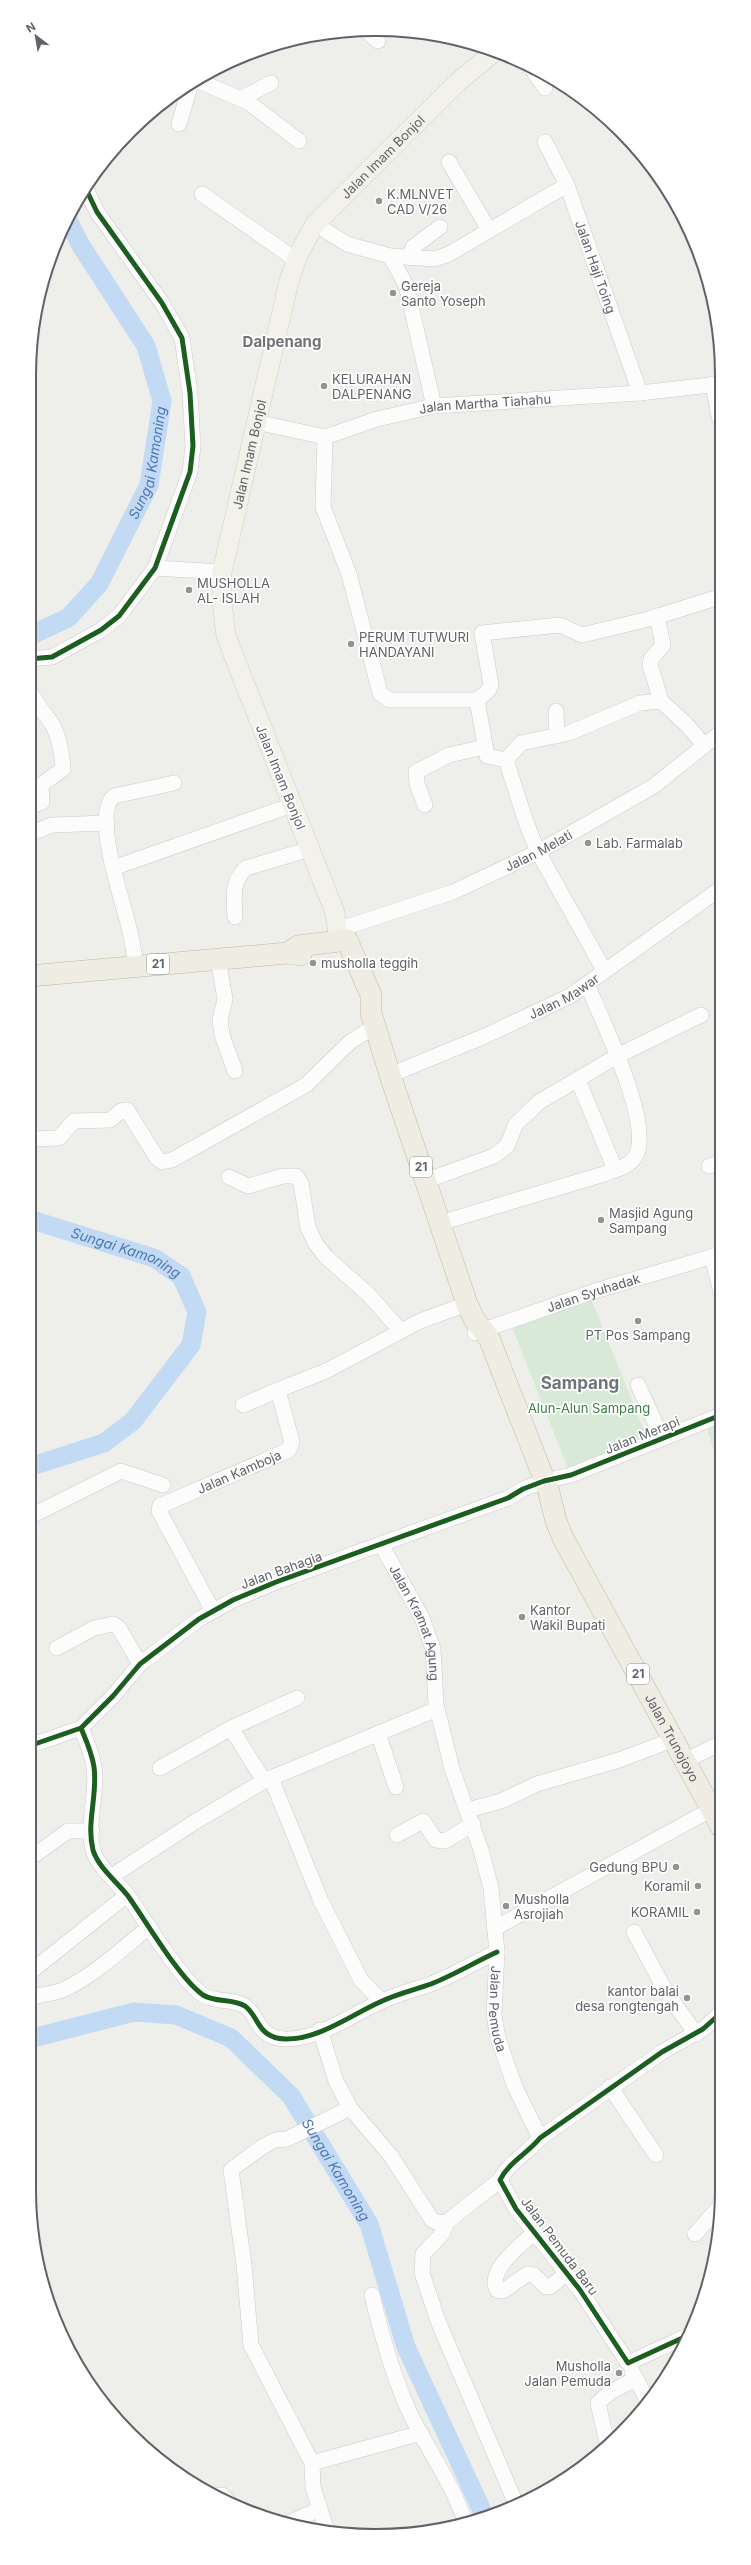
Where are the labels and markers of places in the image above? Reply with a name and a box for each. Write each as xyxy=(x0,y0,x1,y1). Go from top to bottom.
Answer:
place label: K.MLNVET CAD V/26 xyxy=(387,186,454,217)
marker: K.MLNVET CAD V/26 xyxy=(374,196,384,206)
place label: Gereja Santo Yoseph xyxy=(401,278,486,309)
marker: Gereja Santo Yoseph xyxy=(388,288,398,298)
place label: KELURAHAN DALPENANG xyxy=(332,371,412,402)
marker: KELURAHAN DALPENANG xyxy=(319,381,329,391)
place label: MUSHOLLA AL- ISLAH xyxy=(197,575,270,606)
marker: MUSHOLLA AL- ISLAH xyxy=(184,585,194,595)
place label: PERUM TUTWURI HANDAYANI xyxy=(359,629,469,660)
marker: PERUM TUTWURI HANDAYANI xyxy=(346,639,356,649)
place label: Lab. Farmalab xyxy=(596,835,683,851)
marker: Lab. Farmalab xyxy=(583,838,593,848)
place label: musholla teggih xyxy=(321,955,418,971)
marker: musholla teggih xyxy=(308,958,318,968)
place label: Masjid Agung Sampang xyxy=(609,1205,693,1236)
marker: Masjid Agung Sampang xyxy=(596,1215,606,1225)
marker: PT Pos Sampang xyxy=(633,1316,643,1326)
place label: PT Pos Sampang xyxy=(586,1327,690,1343)
place label: Kantor Wakil Bupati xyxy=(530,1602,606,1633)
marker: Kantor Wakil Bupati xyxy=(517,1612,527,1622)
place label: Gedung BPU xyxy=(589,1859,668,1875)
marker: Gedung BPU xyxy=(671,1862,681,1872)
place label: Koramil xyxy=(644,1878,690,1894)
marker: Koramil xyxy=(693,1881,703,1891)
place label: Musholla Asrojiah xyxy=(514,1891,569,1922)
marker: Musholla Asrojiah xyxy=(501,1901,511,1911)
place label: KORAMIL xyxy=(631,1904,689,1920)
marker: KORAMIL xyxy=(692,1907,702,1917)
place label: kantor balai desa rongtengah xyxy=(575,1983,679,2014)
marker: kantor balai desa rongtengah xyxy=(682,1993,692,2003)
place label: Musholla Jalan Pemuda xyxy=(524,2358,611,2389)
marker: Musholla Jalan Pemuda xyxy=(614,2368,624,2378)

